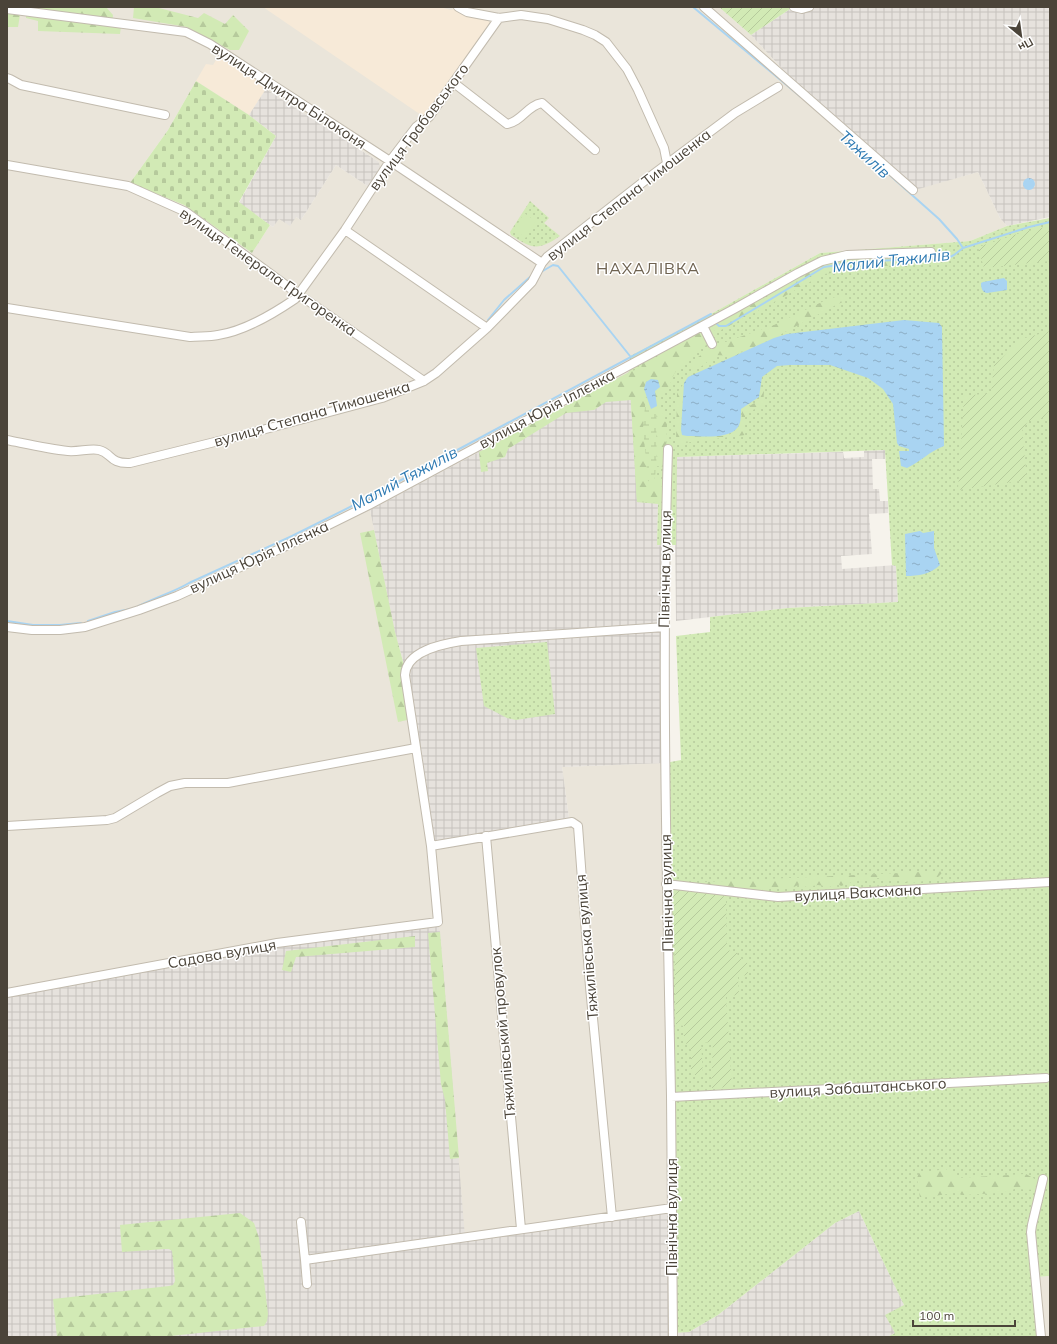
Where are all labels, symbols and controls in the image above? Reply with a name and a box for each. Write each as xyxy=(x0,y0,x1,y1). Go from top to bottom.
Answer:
north arrow xyxy=(1001,16,1041,56)
text: Пн xyxy=(1016,35,1036,55)
street label: вулиця Дмитра Білоконя xyxy=(208,38,370,153)
street label: вулиця Грабовського xyxy=(365,59,473,194)
street label: вулиця Степана Тимошенка xyxy=(543,125,715,265)
water label: Тяжилів xyxy=(835,126,895,182)
street label: вулиця Генерала Григоренка xyxy=(176,203,360,340)
water label: Малий Тяжилів xyxy=(831,244,951,276)
district label: НАХАЛІВКА xyxy=(596,258,700,278)
street label: вулиця Юрія Іллєнка xyxy=(476,365,618,452)
street label: вулиця Степана Тимошенка xyxy=(212,376,412,451)
water label: Малий Тяжилів xyxy=(347,441,461,515)
street label: Північна вулиця xyxy=(654,510,675,628)
street label: вулиця Юрія Іллєнка xyxy=(186,516,331,597)
street label: Північна вулиця xyxy=(656,834,677,952)
street label: Тяжилівська вулиця xyxy=(571,873,602,1021)
street label: вулиця Ваксмана xyxy=(794,880,922,905)
street label: Садова вулиця xyxy=(166,935,278,972)
street label: Тяжилівський провулок xyxy=(485,946,519,1120)
street label: вулиця Забаштанського xyxy=(769,1073,947,1102)
street label: Північна вулиця xyxy=(662,1158,681,1276)
scale bar xyxy=(913,1302,1015,1328)
text: 100 m xyxy=(919,1308,954,1323)

